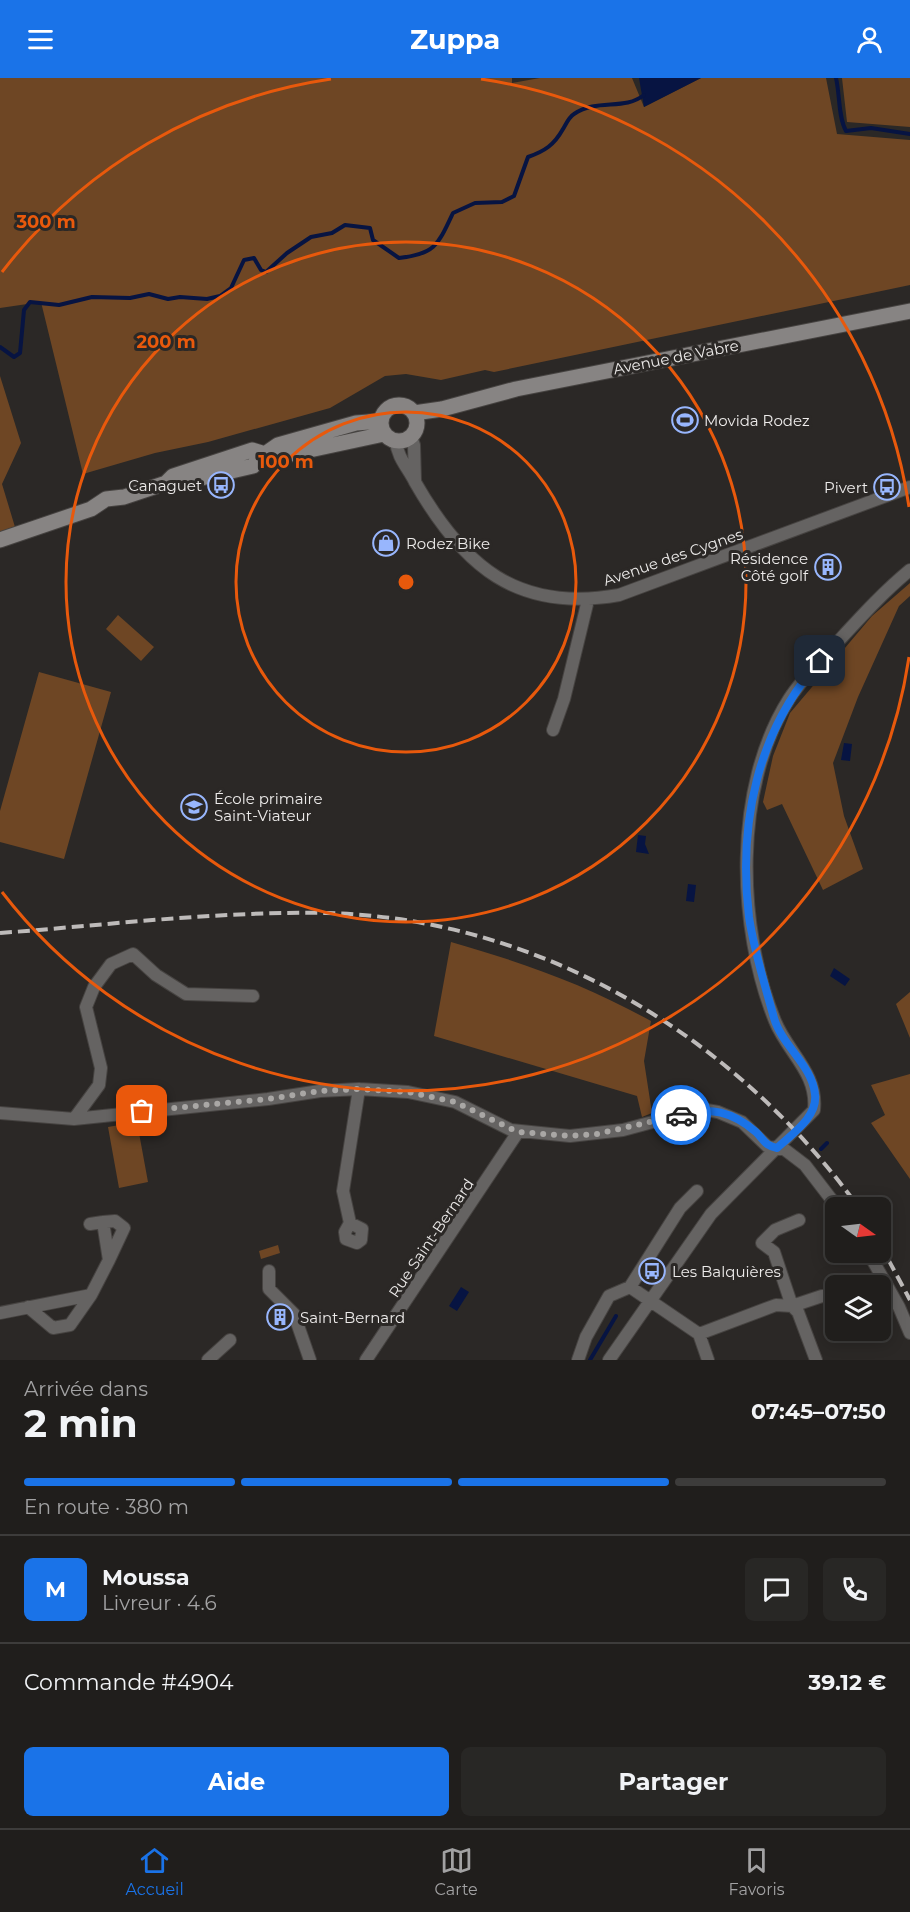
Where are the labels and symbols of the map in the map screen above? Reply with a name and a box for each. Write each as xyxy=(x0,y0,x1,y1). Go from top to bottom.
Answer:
text: 300 m xyxy=(15,211,76,233)
text: 200 m xyxy=(136,331,196,353)
street label: Avenue de Vabre xyxy=(612,336,740,378)
sports icon: Movida Rodez xyxy=(670,405,700,435)
place label: Movida Rodez xyxy=(704,411,810,430)
text: 100 m xyxy=(258,451,314,473)
bus stop icon: Canaguet xyxy=(206,470,236,500)
bus stop icon: Pivert xyxy=(872,472,902,502)
place label: Canaguet xyxy=(128,476,202,495)
place label: Pivert xyxy=(824,478,868,497)
street label: Avenue des Cygnes xyxy=(601,524,745,590)
shop icon: Rodez Bike xyxy=(371,528,401,558)
place label: Rodez Bike xyxy=(406,534,490,553)
place label: Résidence Côté golf xyxy=(730,549,809,585)
building icon: Résidence Côté golf xyxy=(813,552,843,582)
centre of rings xyxy=(396,572,416,592)
pin xyxy=(794,635,845,686)
place label: École primaire Saint-Viateur xyxy=(214,789,322,825)
school or university icon: École primaire Saint-Viateur xyxy=(179,792,209,822)
pin xyxy=(116,1085,167,1136)
courier xyxy=(651,1085,711,1145)
street label: Rue Saint-Bernard xyxy=(384,1175,478,1301)
north arrow xyxy=(825,1197,891,1263)
bus stop icon: Les Balquières xyxy=(637,1256,667,1286)
place label: Les Balquières xyxy=(672,1262,781,1281)
building icon: Saint-Bernard xyxy=(265,1302,295,1332)
place label: Saint-Bernard xyxy=(300,1308,405,1327)

